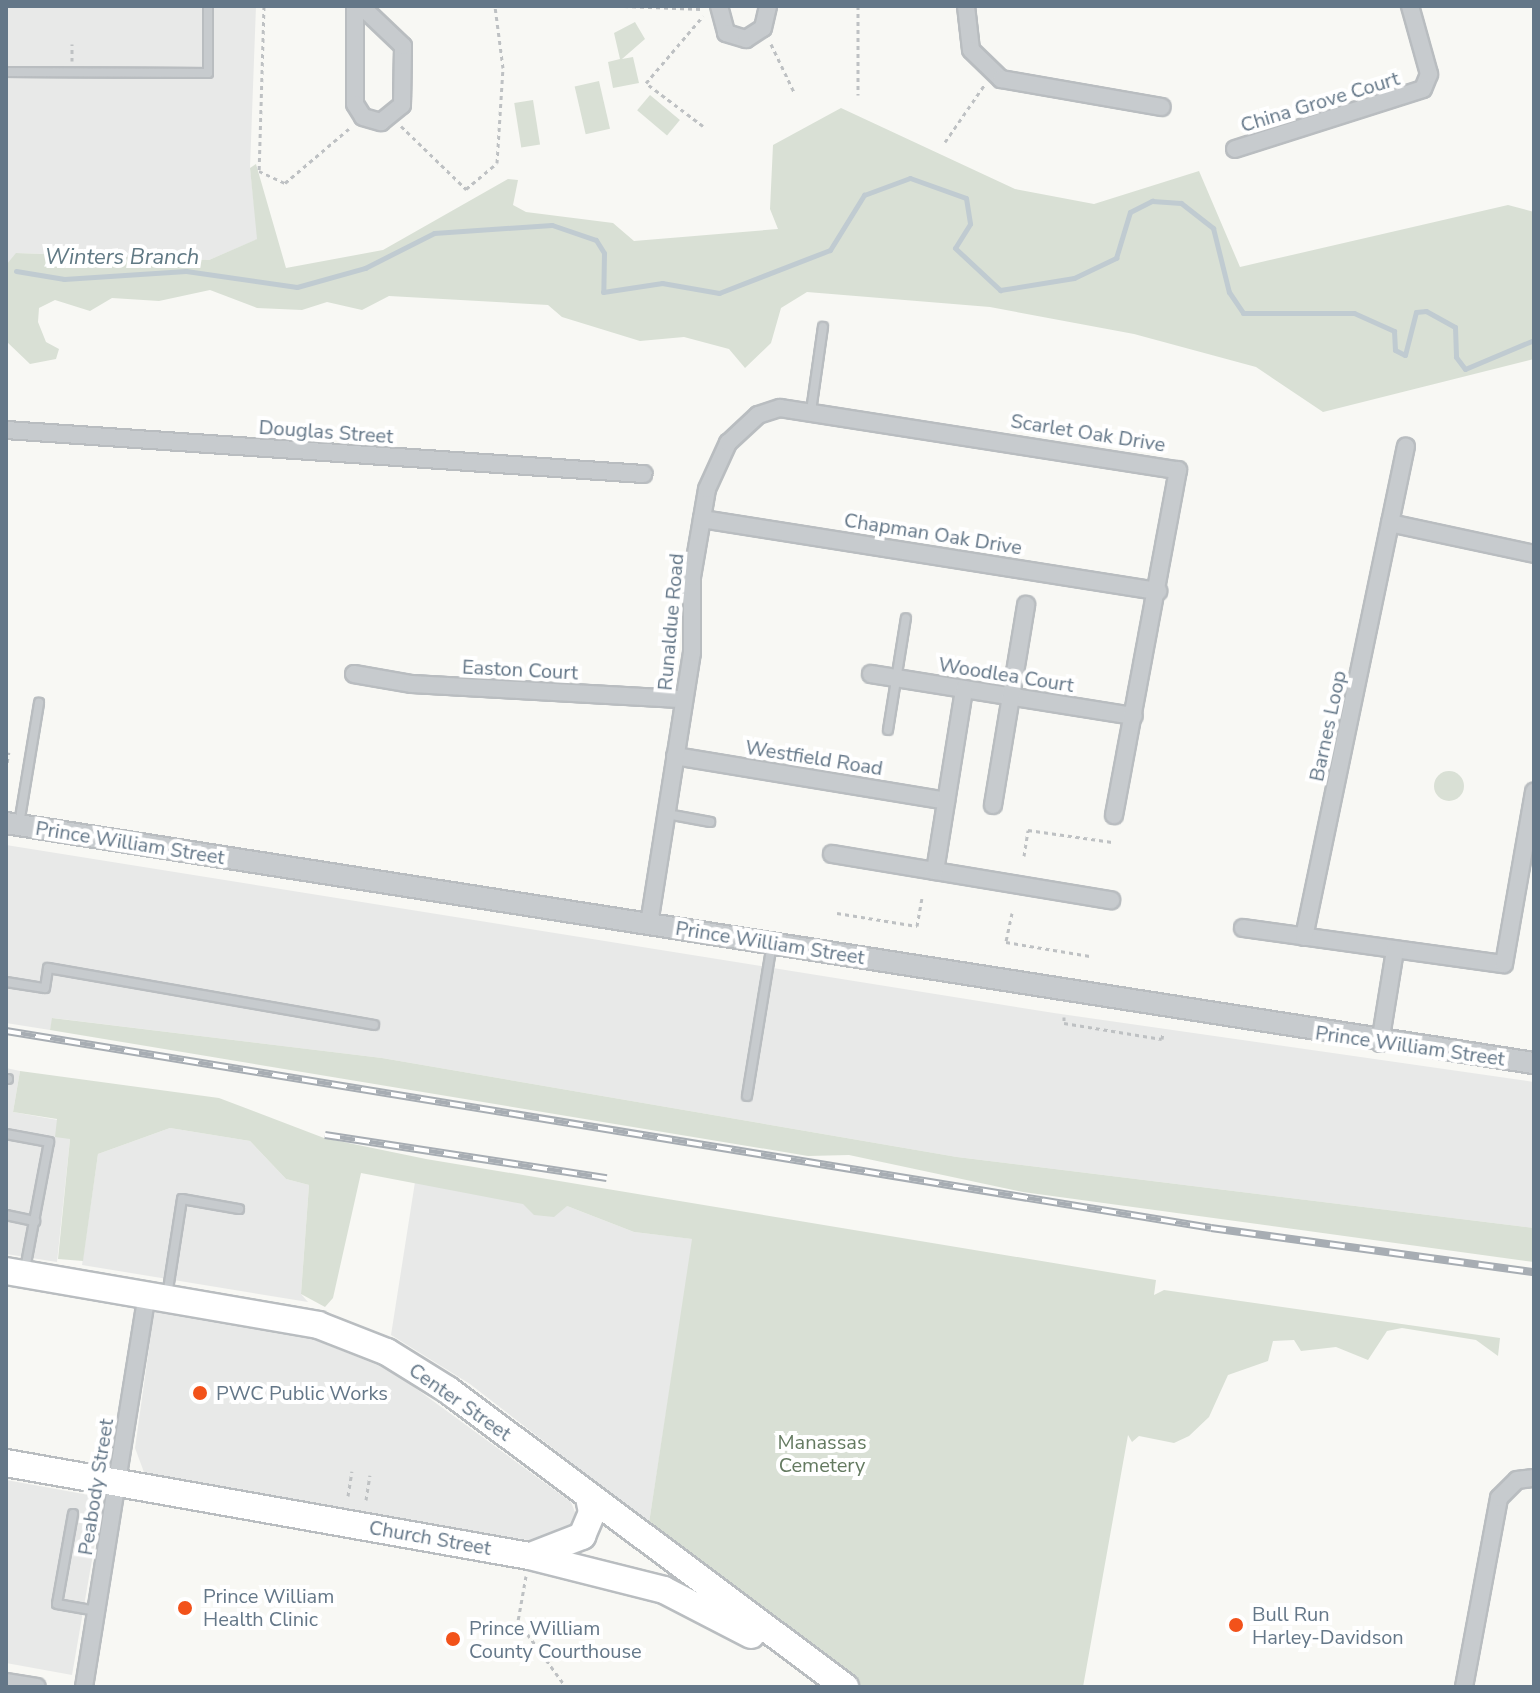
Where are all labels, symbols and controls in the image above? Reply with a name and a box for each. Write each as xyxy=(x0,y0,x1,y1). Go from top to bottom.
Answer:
street label: China Grove Court xyxy=(1238,66,1402,138)
water label: Winters Branch xyxy=(45,245,199,271)
street label: Scarlet Oak Drive xyxy=(1009,409,1167,457)
street label: Douglas Street xyxy=(258,415,394,449)
street label: Chapman Oak Drive xyxy=(842,508,1024,560)
street label: Runaldue Road xyxy=(653,552,689,692)
street label: Woodlea Court xyxy=(937,652,1075,698)
street label: Easton Court xyxy=(461,655,579,685)
street label: Barnes Loop xyxy=(1305,668,1351,784)
street label: Westfield Road xyxy=(743,735,885,781)
street label: Prince William Street xyxy=(34,816,226,870)
street label: Prince William Street xyxy=(674,916,866,970)
street label: Prince William Street xyxy=(1314,1021,1506,1071)
street label: Center Street xyxy=(404,1358,516,1446)
place label: PWC Public Works xyxy=(216,1381,388,1405)
marker: PWC Public Works xyxy=(191,1384,209,1402)
street label: Peabody Street xyxy=(73,1417,119,1557)
park label: Manassas Cemetery xyxy=(777,1430,867,1477)
street label: Church Street xyxy=(367,1515,493,1561)
place label: Prince William Health Clinic xyxy=(203,1584,334,1631)
marker: Prince William Health Clinic xyxy=(174,1597,196,1619)
place label: Bull Run Harley-Davidson xyxy=(1252,1602,1404,1649)
place label: Prince William County Courthouse xyxy=(469,1616,642,1663)
marker: Bull Run Harley-Davidson xyxy=(1227,1616,1245,1634)
marker: Prince William County Courthouse xyxy=(444,1630,462,1648)

